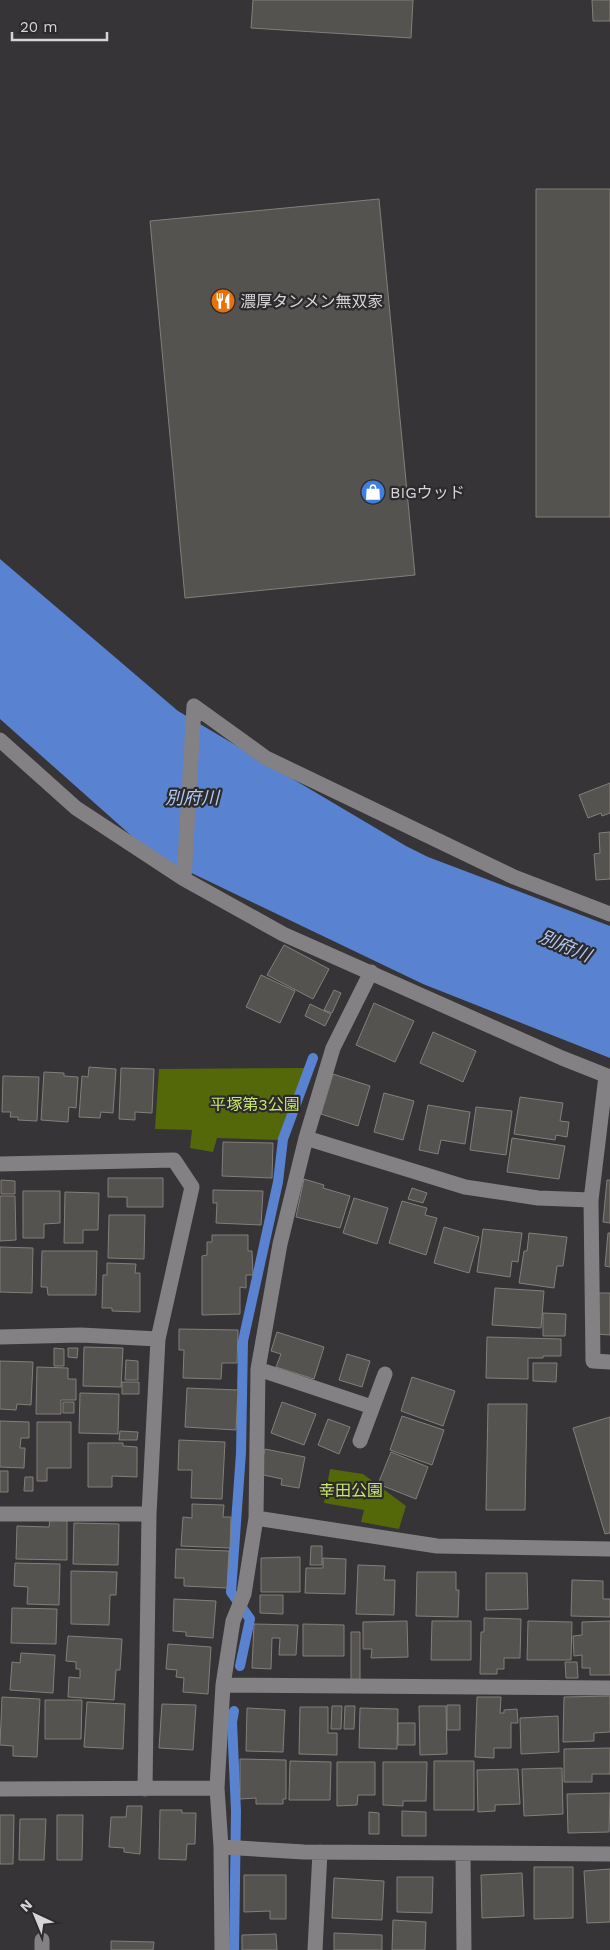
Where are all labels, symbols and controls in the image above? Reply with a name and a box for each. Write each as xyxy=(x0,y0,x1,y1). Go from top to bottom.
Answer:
scale bar xyxy=(12,10,108,42)
text: 20 m xyxy=(20,18,58,36)
restaurant icon: 濃厚タンメン無双家 xyxy=(210,288,236,314)
place label: 濃厚タンメン無双家 xyxy=(240,292,384,311)
shop icon: BIGウッド xyxy=(360,479,386,505)
place label: BIGウッド xyxy=(390,483,465,502)
water label: 別府川 xyxy=(165,787,221,808)
water label: 別府川 xyxy=(536,925,596,967)
park label: 平塚第3公園 xyxy=(210,1095,300,1114)
park label: 幸田公園 xyxy=(319,1481,383,1500)
north arrow xyxy=(10,1890,60,1940)
text: N xyxy=(17,1896,35,1915)

